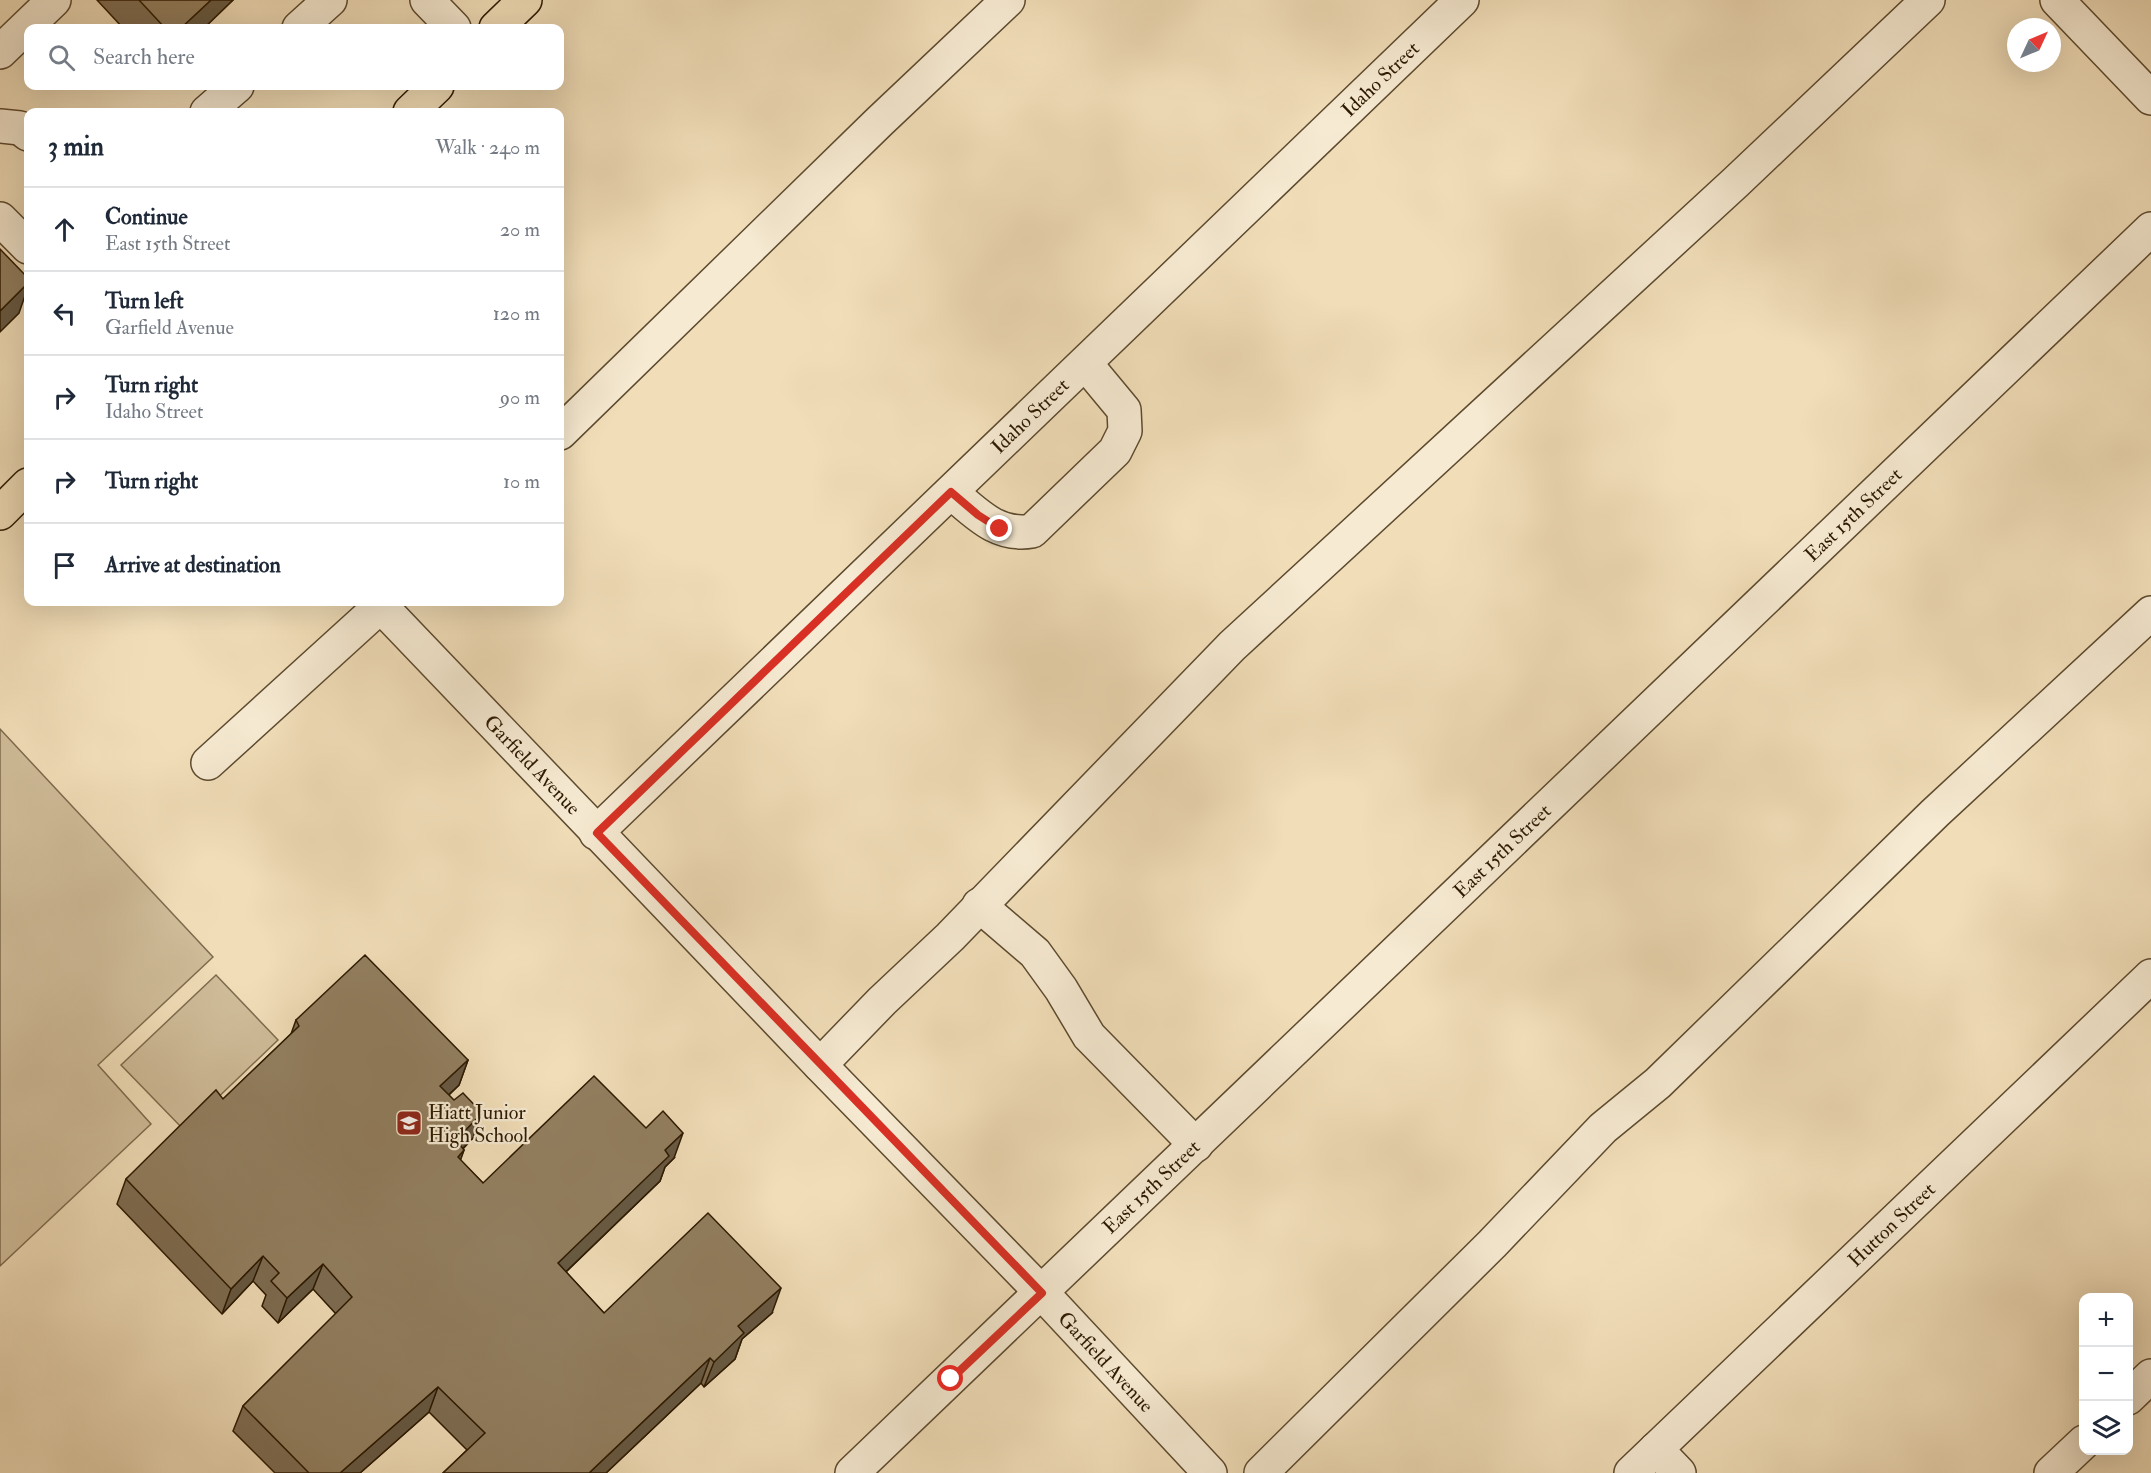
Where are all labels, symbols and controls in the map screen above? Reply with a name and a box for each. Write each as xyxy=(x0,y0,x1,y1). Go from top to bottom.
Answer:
north arrow xyxy=(2007,18,2061,72)
search box xyxy=(24,24,564,90)
street label: Idaho Street xyxy=(1336,35,1425,122)
icon: search xyxy=(45,41,78,74)
text: Search here xyxy=(93,43,195,71)
text: 3 min xyxy=(48,131,104,163)
text: Walk · 240 m xyxy=(435,135,540,160)
text: Continue xyxy=(105,203,188,231)
icon: ahead xyxy=(48,213,81,246)
text: 20 m xyxy=(500,217,540,242)
text: East 15th Street xyxy=(105,231,230,256)
text: Turn left xyxy=(105,287,184,315)
icon: left xyxy=(48,297,81,330)
text: 120 m xyxy=(493,301,540,326)
text: Garfield Avenue xyxy=(105,315,234,340)
text: Turn right xyxy=(105,371,198,399)
street label: Idaho Street xyxy=(986,372,1074,459)
icon: right xyxy=(48,381,81,414)
text: 90 m xyxy=(500,385,540,410)
text: Idaho Street xyxy=(105,399,203,424)
street label: East 15th Street xyxy=(1799,462,1907,567)
icon: right xyxy=(48,465,81,498)
text: Turn right xyxy=(105,467,198,495)
text: 10 m xyxy=(503,469,540,494)
route end xyxy=(986,515,1012,541)
icon: arrive xyxy=(48,549,81,582)
text: Arrive at destination xyxy=(105,551,281,579)
street label: Garfield Avenue xyxy=(479,709,586,820)
street label: East 15th Street xyxy=(1448,798,1556,903)
place label: Hiatt Junior High School xyxy=(428,1100,528,1148)
school or university icon: Hiatt Junior High School xyxy=(394,1108,424,1138)
street label: East 15th Street xyxy=(1097,1134,1205,1239)
street label: Hutton Street xyxy=(1842,1176,1941,1272)
map controls xyxy=(2079,1293,2133,1455)
button: + xyxy=(2079,1293,2133,1347)
street label: Garfield Avenue xyxy=(1053,1306,1159,1417)
button: − xyxy=(2079,1347,2133,1401)
route start xyxy=(937,1365,963,1391)
button: layers xyxy=(2079,1401,2133,1455)

